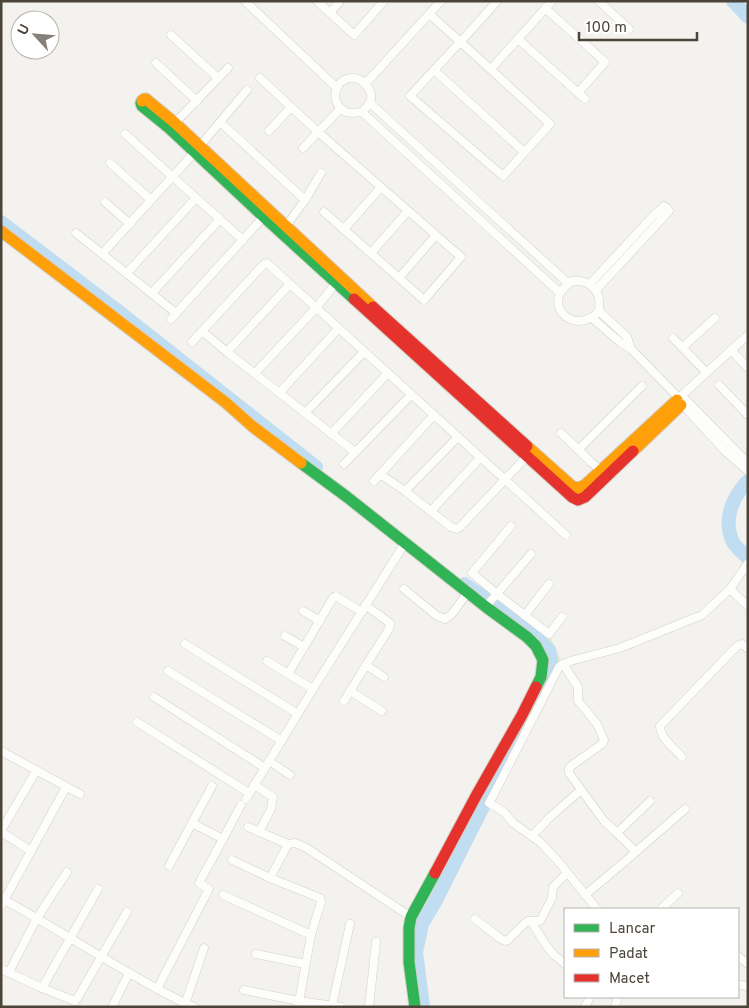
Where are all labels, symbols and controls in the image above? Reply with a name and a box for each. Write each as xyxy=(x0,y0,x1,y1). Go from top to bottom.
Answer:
north arrow xyxy=(10,10,60,60)
scale bar xyxy=(579,10,696,42)
text: 100 m xyxy=(586,19,627,38)
text: U xyxy=(15,22,34,38)
legend xyxy=(564,908,739,998)
text: Lancar xyxy=(609,920,656,939)
text: Padat xyxy=(609,945,648,964)
text: Macet xyxy=(609,970,650,989)

